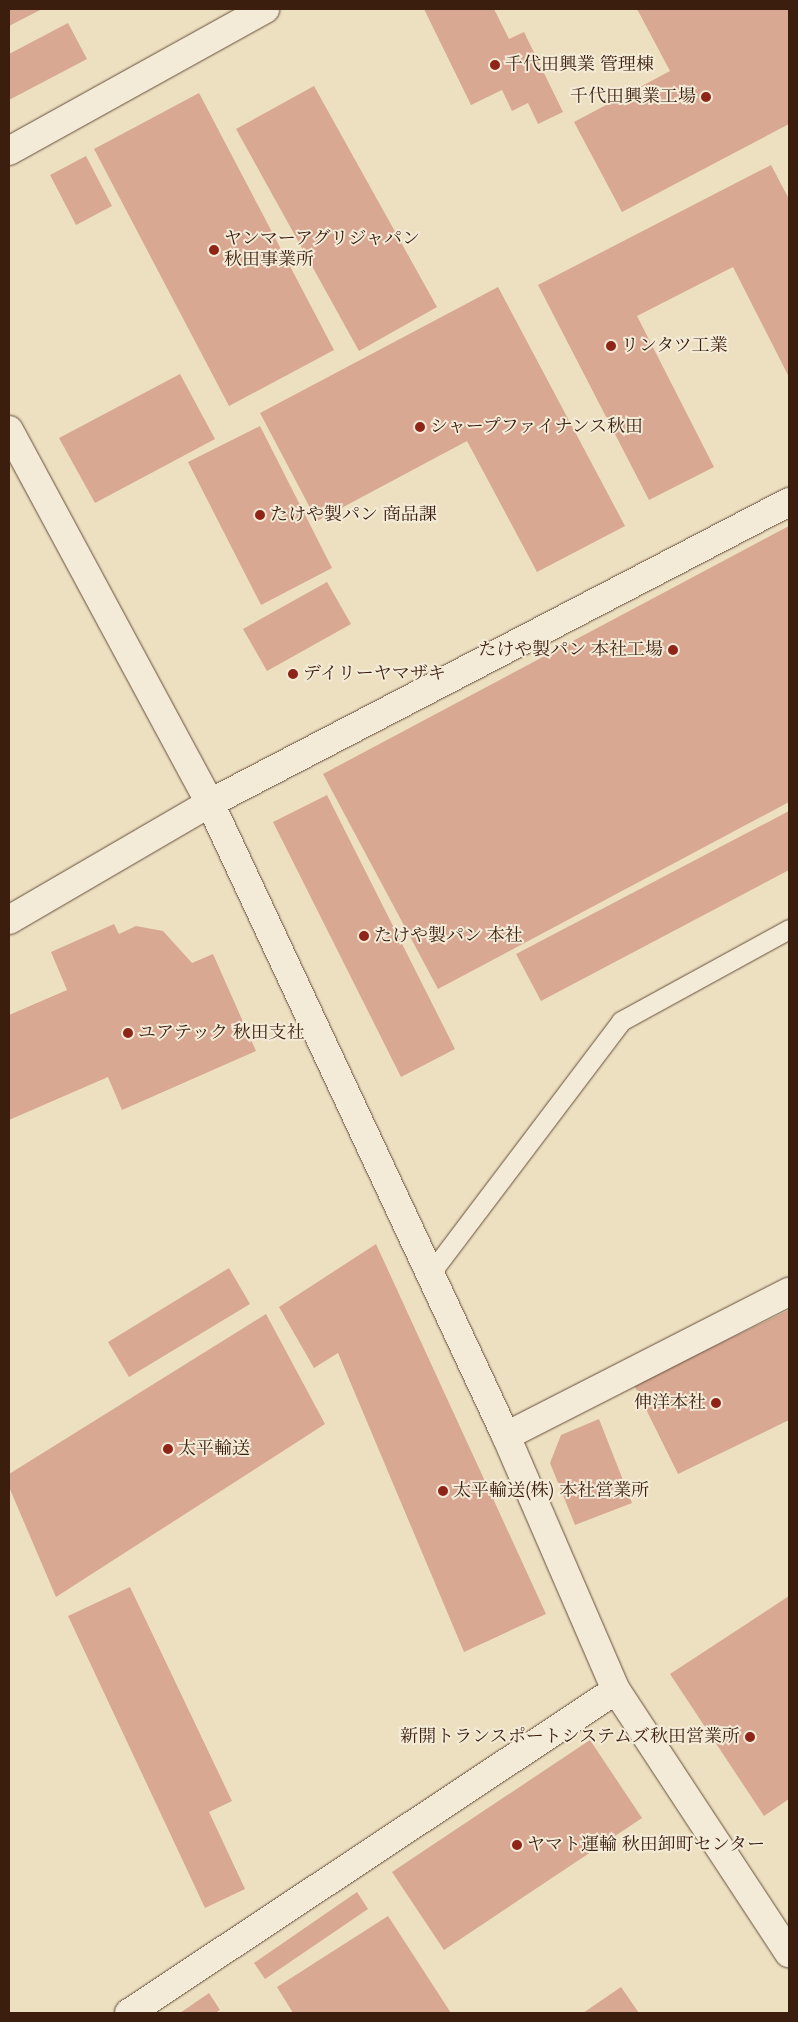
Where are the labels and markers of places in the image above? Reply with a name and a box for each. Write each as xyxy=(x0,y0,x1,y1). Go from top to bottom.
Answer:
place label: 千代田興業 管理棟 xyxy=(505,54,654,76)
marker: 千代田興業 管理棟 xyxy=(489,59,501,71)
place label: 千代田興業工場 xyxy=(570,86,696,108)
marker: 千代田興業工場 xyxy=(700,91,712,103)
place label: ヤンマーアグリジャパン 秋田事業所 xyxy=(224,229,422,272)
marker: ヤンマーアグリジャパン 秋田事業所 xyxy=(208,244,220,256)
place label: リンタツ工業 xyxy=(621,335,729,357)
marker: リンタツ工業 xyxy=(605,340,617,352)
place label: シャープファイナンス秋田 xyxy=(430,416,646,438)
marker: シャープファイナンス秋田 xyxy=(414,421,426,433)
place label: たけや製パン 商品課 xyxy=(270,504,437,526)
marker: たけや製パン 商品課 xyxy=(254,509,266,521)
place label: たけや製パン 本社工場 xyxy=(478,639,663,661)
marker: たけや製パン 本社工場 xyxy=(667,644,679,656)
place label: デイリーヤマザキ xyxy=(303,663,447,685)
marker: デイリーヤマザキ xyxy=(287,668,299,680)
place label: たけや製パン 本社 xyxy=(374,925,523,947)
marker: たけや製パン 本社 xyxy=(358,930,370,942)
place label: ユアテック 秋田支社 xyxy=(138,1022,305,1044)
marker: ユアテック 秋田支社 xyxy=(122,1027,134,1039)
place label: 伸洋本社 xyxy=(634,1392,706,1414)
marker: 伸洋本社 xyxy=(710,1397,722,1409)
place label: 太平輸送 xyxy=(178,1438,250,1460)
marker: 太平輸送 xyxy=(162,1443,174,1455)
place label: 太平輸送(株) 本社営業所 xyxy=(453,1480,649,1502)
marker: 太平輸送(株) 本社営業所 xyxy=(437,1485,449,1497)
place label: 新開トランスポートシステムズ秋田営業所 xyxy=(398,1726,740,1748)
marker: 新開トランスポートシステムズ秋田営業所 xyxy=(744,1731,756,1743)
place label: ヤマト運輸 秋田卸町センター xyxy=(527,1834,766,1856)
marker: ヤマト運輸 秋田卸町センター xyxy=(511,1839,523,1851)

